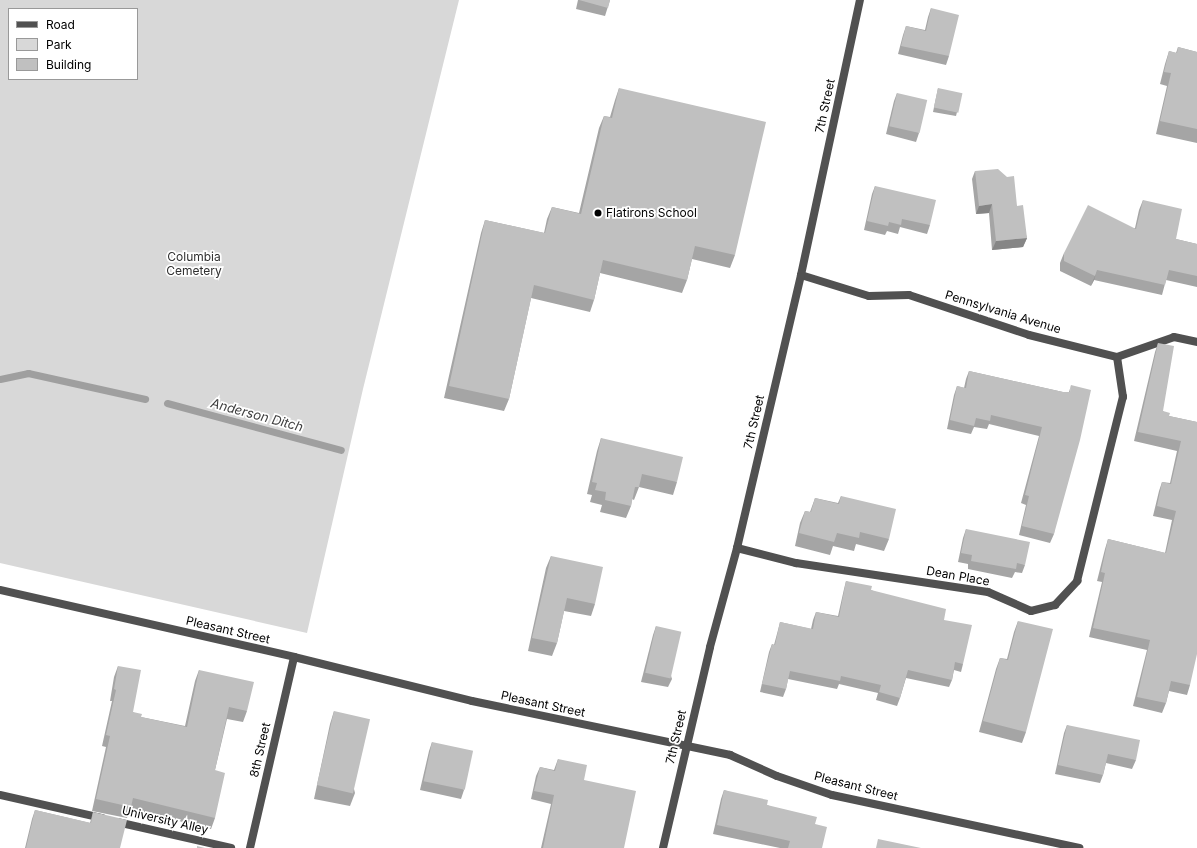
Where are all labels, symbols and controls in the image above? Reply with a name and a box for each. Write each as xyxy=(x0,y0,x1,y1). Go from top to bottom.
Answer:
legend xyxy=(8,8,138,80)
text: Road xyxy=(46,17,75,32)
text: Park xyxy=(46,37,72,52)
text: Building xyxy=(46,57,91,72)
street label: 7th Street xyxy=(812,78,838,134)
place label: Flatirons School xyxy=(606,206,697,220)
marker: Flatirons School xyxy=(593,208,603,218)
park label: Columbia Cemetery xyxy=(166,250,222,278)
street label: Pennsylvania Avenue xyxy=(943,287,1063,337)
street label: 7th Street xyxy=(741,394,767,450)
water label: Anderson Ditch xyxy=(209,395,305,435)
street label: Dean Place xyxy=(925,563,991,589)
street label: Pleasant Street xyxy=(185,613,271,647)
street label: Pleasant Street xyxy=(500,688,586,720)
street label: 7th Street xyxy=(663,709,689,765)
street label: 8th Street xyxy=(247,721,273,779)
street label: Pleasant Street xyxy=(813,769,899,803)
street label: University Alley xyxy=(120,803,210,837)

